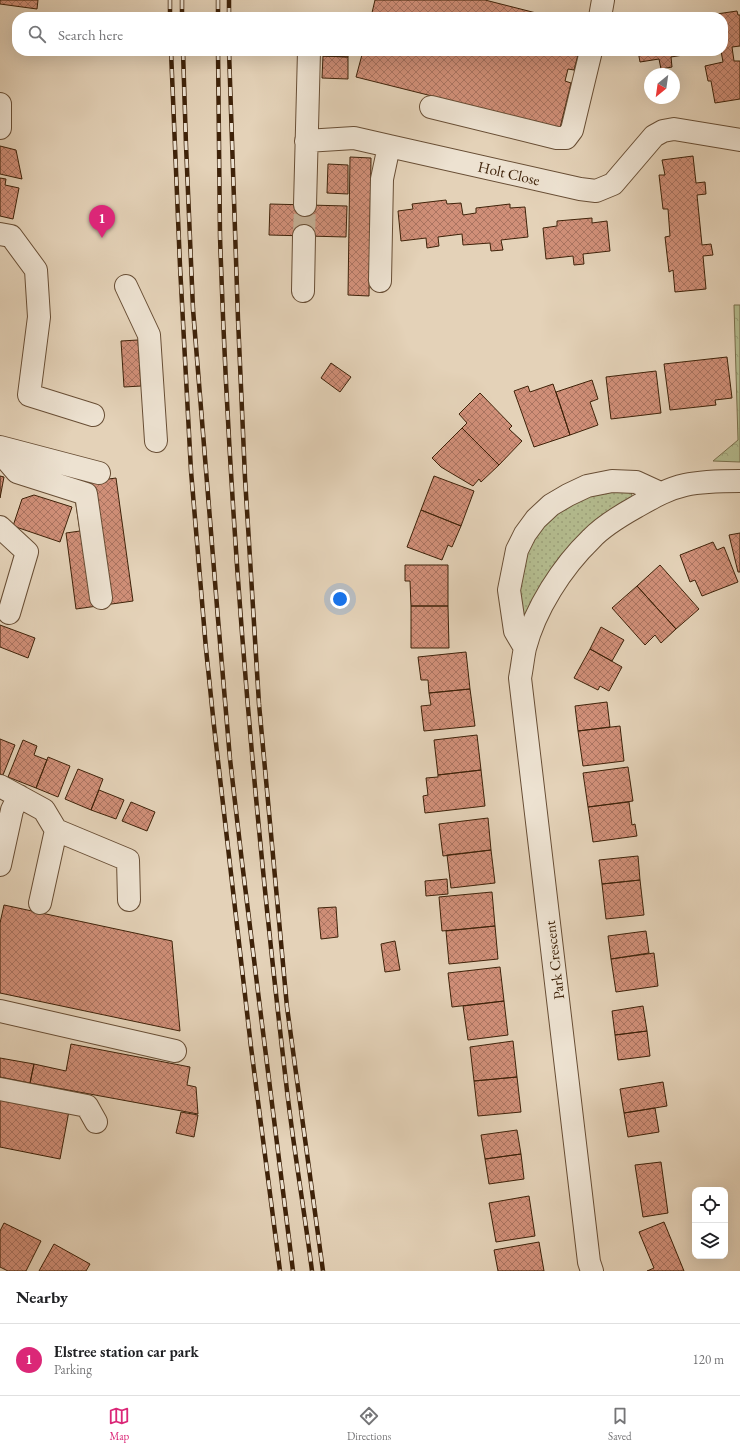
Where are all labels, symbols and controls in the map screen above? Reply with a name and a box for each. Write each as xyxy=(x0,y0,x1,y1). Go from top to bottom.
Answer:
search box xyxy=(12,12,728,56)
icon: search xyxy=(26,23,48,45)
text: Search here xyxy=(58,25,123,44)
north arrow xyxy=(644,68,680,104)
street label: Holt Close xyxy=(476,157,542,189)
pin: 1 xyxy=(89,205,115,238)
your location xyxy=(330,589,350,609)
street label: Park Crescent xyxy=(540,919,568,1000)
map controls xyxy=(692,1187,728,1259)
button: locate xyxy=(692,1187,728,1223)
button: layers xyxy=(692,1223,728,1259)
text: Nearby xyxy=(16,1286,68,1308)
text: Elstree station car park xyxy=(54,1342,199,1361)
text: 1 xyxy=(26,1351,32,1368)
text: 120 m xyxy=(693,1351,724,1368)
text: Parking xyxy=(54,1361,92,1378)
tab: Map xyxy=(108,1405,130,1443)
tab: Directions xyxy=(347,1405,391,1443)
tab: Saved xyxy=(608,1405,632,1443)

